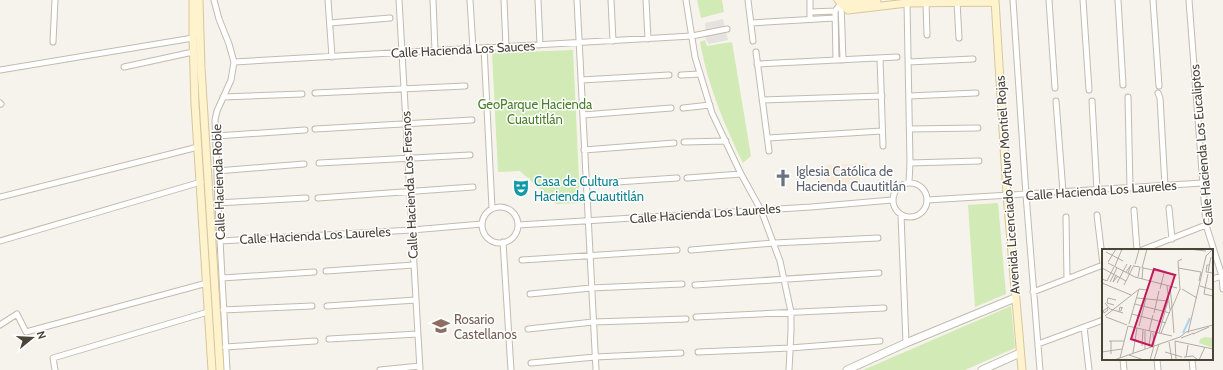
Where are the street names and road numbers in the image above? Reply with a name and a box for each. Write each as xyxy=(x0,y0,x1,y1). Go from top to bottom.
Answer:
street label: Calle Hacienda Los Sauces xyxy=(390,37,536,61)
street label: Calle Hacienda Los Eucaliptos xyxy=(1186,63,1216,226)
street label: Avenida Licenciado Arturo Montiel Rojas xyxy=(991,75,1024,295)
street label: Calle Hacienda Los Fresnos xyxy=(397,110,421,259)
street label: Calle Hacienda Roble xyxy=(208,124,228,240)
street label: Calle Hacienda Los Laureles xyxy=(1025,177,1178,203)
street label: Calle Hacienda Los Laureles xyxy=(629,200,782,226)
street label: Calle Hacienda Los Laureles xyxy=(239,223,392,247)

